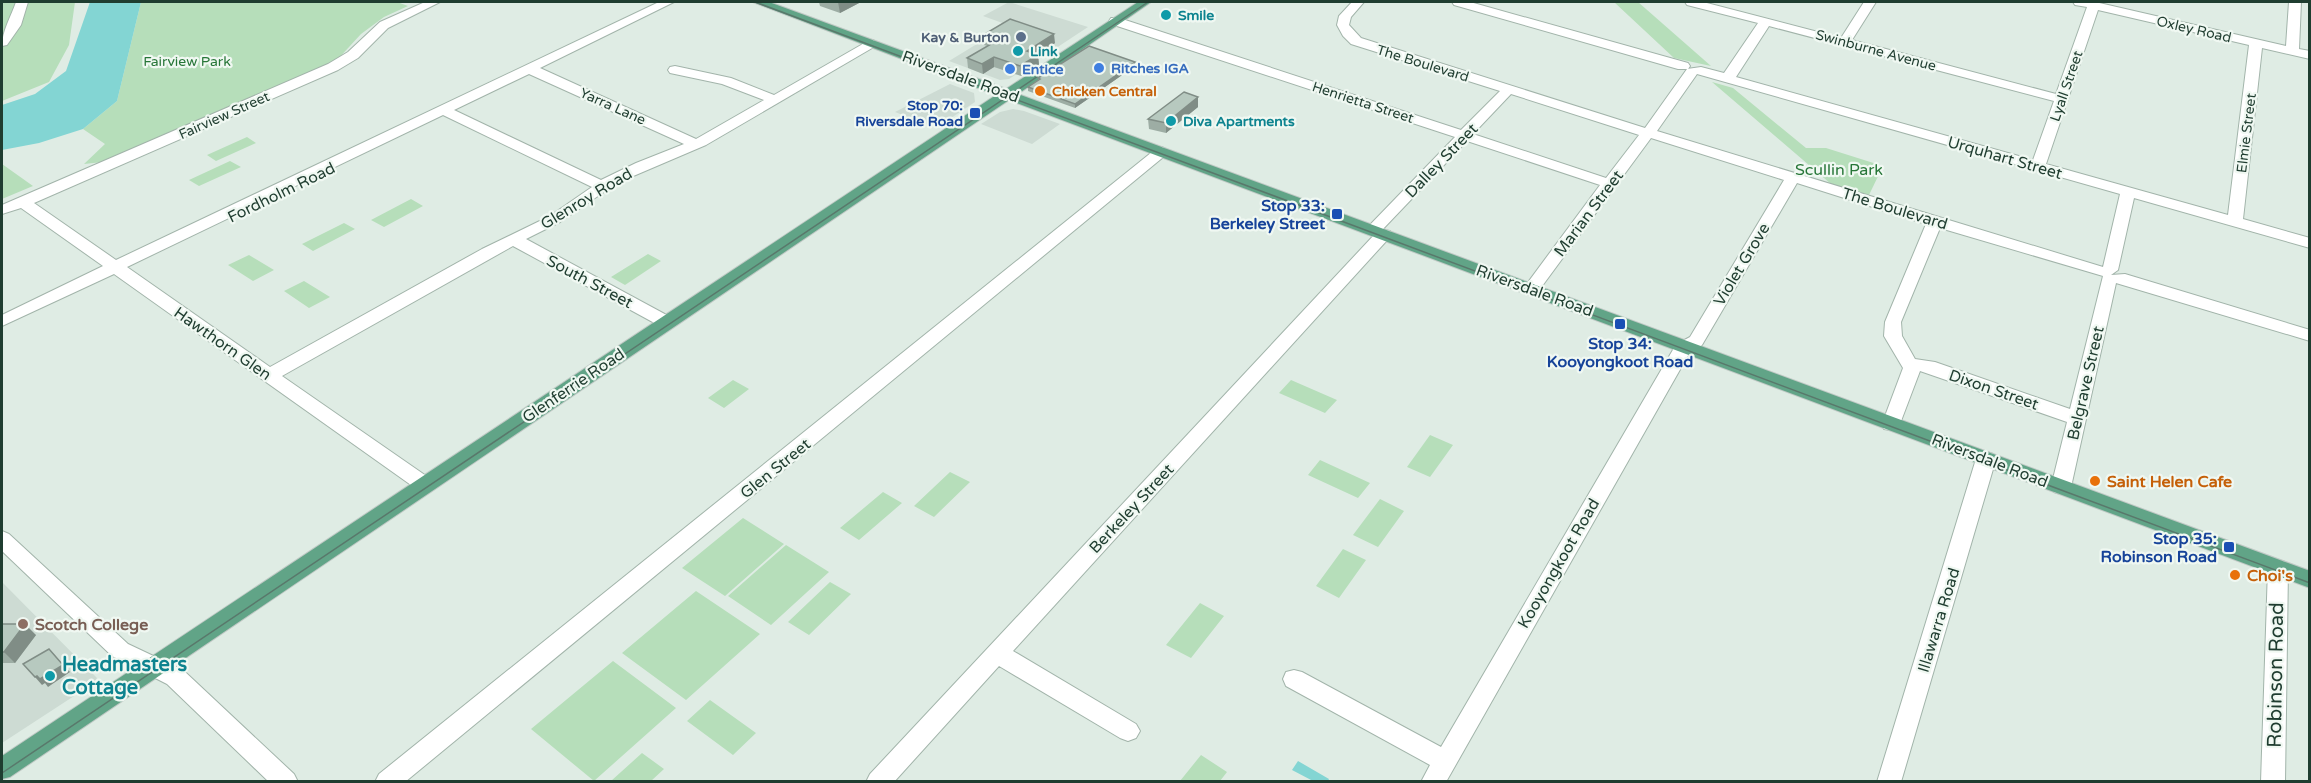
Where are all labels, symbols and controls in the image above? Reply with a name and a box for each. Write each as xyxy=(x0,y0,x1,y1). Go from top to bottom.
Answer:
place label: Smile xyxy=(1178,7,1214,24)
marker: Smile xyxy=(1159,8,1173,22)
street label: Oxley Road xyxy=(2155,13,2233,46)
street label: Swinburne Avenue xyxy=(1814,26,1938,75)
place label: Kay & Burton xyxy=(921,29,1009,46)
marker: Kay & Burton xyxy=(1014,30,1028,44)
street label: The Boulevard xyxy=(1375,41,1471,86)
place label: Link xyxy=(1030,43,1058,60)
marker: Link xyxy=(1011,44,1025,58)
street label: Riversdale Road xyxy=(899,46,1022,107)
street label: Lyall Street xyxy=(2046,48,2087,124)
park label: Fairview Park xyxy=(143,53,231,70)
place label: Ritches IGA xyxy=(1111,60,1190,77)
place label: Entice xyxy=(1022,61,1063,78)
marker: Ritches IGA xyxy=(1092,61,1106,75)
marker: Entice xyxy=(1003,62,1017,76)
street label: Henrietta Street xyxy=(1310,78,1416,127)
place label: Chicken Central xyxy=(1052,83,1157,100)
street label: Yarra Lane xyxy=(577,84,648,129)
marker: Chicken Central xyxy=(1033,84,1047,98)
street label: Fairview Street xyxy=(176,88,273,143)
street label: Elmie Street xyxy=(2233,92,2260,174)
place label: Stop 70: Riversdale Road xyxy=(855,97,963,130)
marker: Stop 70: Riversdale Road xyxy=(968,106,982,120)
place label: Diva Apartments xyxy=(1183,113,1295,130)
marker: Diva Apartments xyxy=(1164,114,1178,128)
street label: Dalley Street xyxy=(1401,119,1482,202)
street label: Urquhart Street xyxy=(1945,132,2064,184)
street label: Fordholm Road xyxy=(224,158,339,228)
park label: Scullin Park xyxy=(1795,160,1883,180)
street label: Glenroy Road xyxy=(537,164,636,234)
street label: Marian Street xyxy=(1550,166,1628,261)
street label: The Boulevard xyxy=(1839,183,1950,235)
place label: Stop 33: Berkeley Street xyxy=(1210,196,1326,234)
marker: Stop 33: Berkeley Street xyxy=(1330,207,1344,221)
street label: Violet Grove xyxy=(1709,219,1774,310)
street label: South Street xyxy=(543,251,636,313)
street label: Riversdale Road xyxy=(1473,260,1596,321)
street label: Hawthorn Glen xyxy=(170,303,275,385)
marker: Stop 34: Kooyongkoot Road xyxy=(1613,317,1627,331)
street label: Belgrave Street xyxy=(2063,324,2109,442)
place label: Stop 34: Kooyongkoot Road xyxy=(1547,334,1693,372)
street label: Glenferrie Road xyxy=(519,344,629,427)
street label: Dixon Street xyxy=(1946,365,2041,415)
street label: Riversdale Road xyxy=(1929,430,2051,492)
street label: Glen Street xyxy=(736,434,815,503)
street label: Berkeley Street xyxy=(1085,460,1178,558)
place label: Saint Helen Cafe xyxy=(2107,472,2232,492)
marker: Saint Helen Cafe xyxy=(2088,474,2102,488)
street label: Kooyongkoot Road xyxy=(1514,495,1604,632)
place label: Stop 35: Robinson Road xyxy=(2101,529,2217,567)
marker: Stop 35: Robinson Road xyxy=(2222,540,2236,554)
street label: Illawarra Road xyxy=(1914,566,1964,675)
place label: Choi's xyxy=(2247,566,2293,586)
marker: Choi's xyxy=(2228,568,2242,582)
street label: Robinson Road xyxy=(2263,602,2289,748)
place label: Scotch College xyxy=(35,615,148,635)
marker: Scotch College xyxy=(16,617,30,631)
place label: Headmasters Cottage xyxy=(62,653,188,700)
marker: Headmasters Cottage xyxy=(43,669,57,683)

